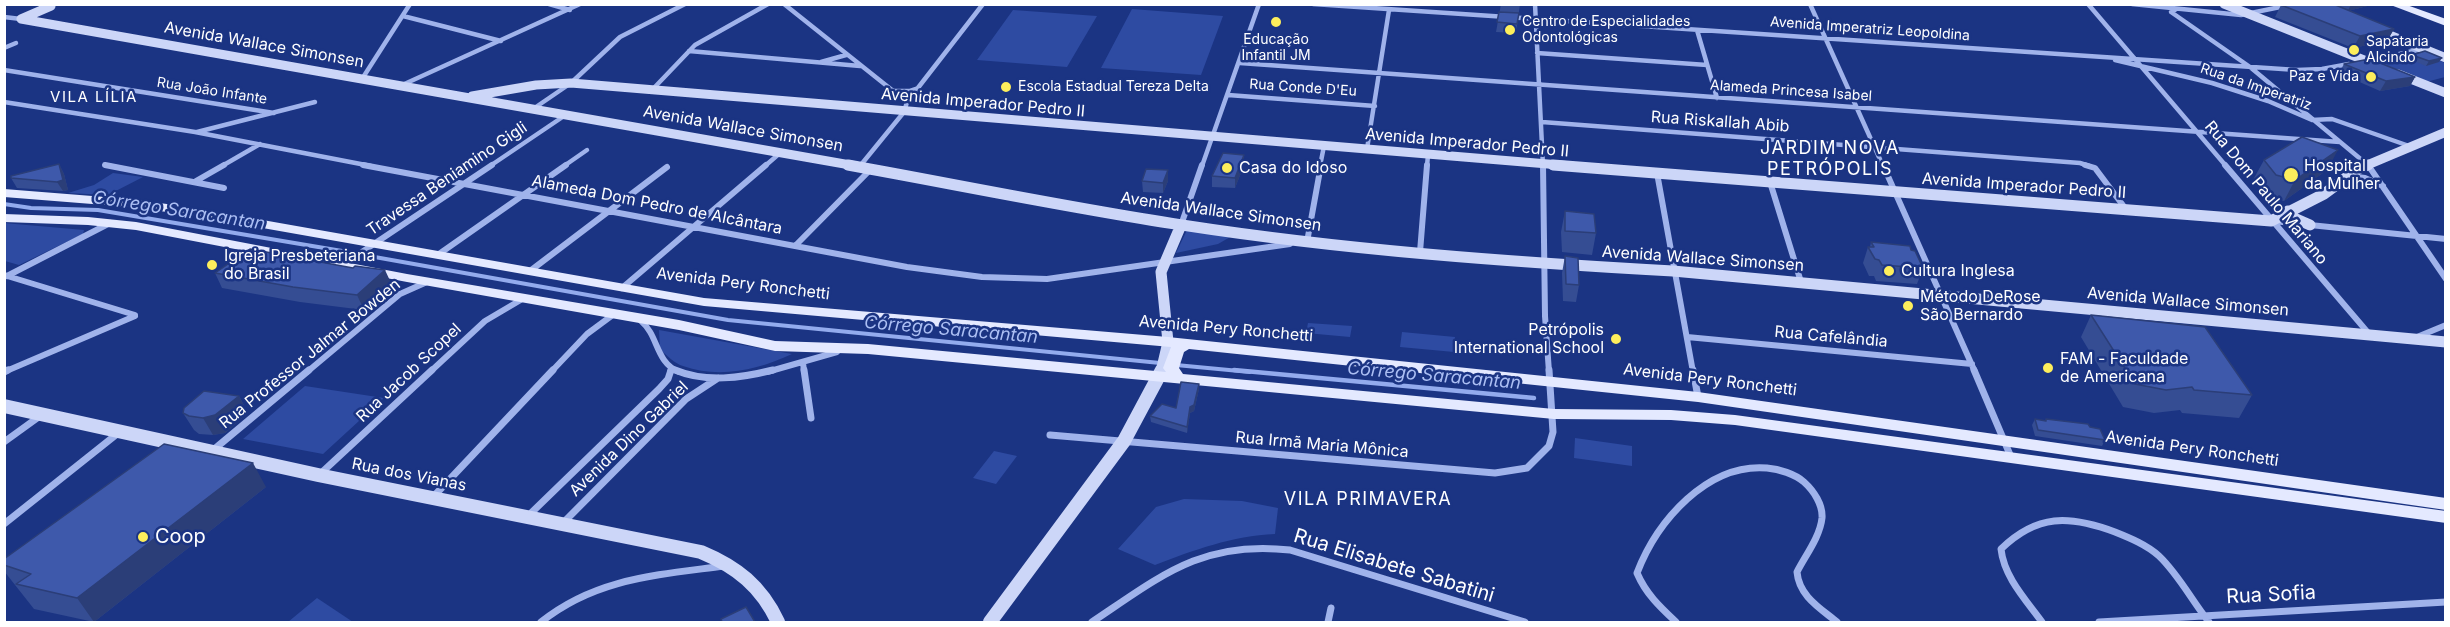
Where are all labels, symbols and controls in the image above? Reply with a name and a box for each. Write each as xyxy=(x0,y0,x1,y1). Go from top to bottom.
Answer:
place label: Centro de Especialidades Odontológicas xyxy=(1522,14,1690,46)
street label: Avenida Imperatriz Leopoldina xyxy=(1769,14,1971,44)
marker: Educação Infantil JM xyxy=(1269,15,1283,29)
street label: Avenida Wallace Simonsen xyxy=(163,18,365,72)
marker: Centro de Especialidades Odontológicas xyxy=(1503,23,1517,37)
place label: Educação Infantil JM xyxy=(1241,32,1311,64)
place label: Sapataria Alcindo xyxy=(2366,34,2429,66)
marker: Sapataria Alcindo xyxy=(2347,43,2361,57)
street label: Rua da Imperatriz xyxy=(2198,60,2314,114)
place label: Paz e Vida xyxy=(2289,69,2359,85)
marker: Paz e Vida xyxy=(2364,70,2378,84)
street label: Rua João Infante xyxy=(156,74,268,108)
street label: Rua Conde D'Eu xyxy=(1249,76,1357,100)
street label: Alameda Princesa Isabel xyxy=(1709,77,1873,105)
place label: Escola Estadual Tereza Delta xyxy=(1018,79,1209,95)
marker: Escola Estadual Tereza Delta xyxy=(999,80,1013,94)
street label: Avenida Imperador Pedro II xyxy=(880,85,1086,121)
district label: VILA LÍLIA xyxy=(50,88,138,106)
street label: Avenida Wallace Simonsen xyxy=(642,102,844,156)
street label: Rua Riskallah Abib xyxy=(1650,108,1790,136)
street label: Rua Dom Paulo Mariano xyxy=(2200,117,2332,269)
street label: Travessa Beniamino Gigli xyxy=(363,118,531,240)
street label: Avenida Imperador Pedro II xyxy=(1364,125,1570,161)
district label: JARDIM NOVA PETRÓPOLIS xyxy=(1760,138,1900,180)
place label: Hospital da Mulher xyxy=(2304,156,2380,194)
place label: Casa do Idoso xyxy=(1239,158,1347,178)
marker: Casa do Idoso xyxy=(1220,161,1234,175)
marker: Hospital da Mulher xyxy=(2282,166,2300,184)
street label: Avenida Imperador Pedro II xyxy=(1921,169,2127,203)
street label: Alameda Dom Pedro de Alcântara xyxy=(530,171,784,239)
water label: Córrego Saracantan xyxy=(91,187,267,235)
street label: Avenida Wallace Simonsen xyxy=(1119,188,1323,236)
street label: Avenida Wallace Simonsen xyxy=(1601,242,1805,276)
place label: Igreja Presbeteriana do Brasil xyxy=(224,246,375,284)
marker: Igreja Presbeteriana do Brasil xyxy=(205,258,219,272)
place label: Cultura Inglesa xyxy=(1901,261,2015,281)
street label: Avenida Pery Ronchetti xyxy=(655,264,831,304)
marker: Cultura Inglesa xyxy=(1882,264,1896,278)
street label: Rua Professor Jalmar Bowden xyxy=(216,275,404,433)
street label: Avenida Wallace Simonsen xyxy=(2086,284,2290,320)
place label: Método DeRose São Bernardo xyxy=(1920,287,2041,325)
marker: Método DeRose São Bernardo xyxy=(1901,299,1915,313)
water label: Córrego Saracantan xyxy=(863,312,1039,348)
street label: Avenida Pery Ronchetti xyxy=(1138,312,1314,346)
street label: Rua Jacob Scopel xyxy=(353,319,465,427)
place label: Petrópolis International School xyxy=(1454,320,1604,358)
street label: Rua Cafelândia xyxy=(1774,322,1888,352)
marker: Petrópolis International School xyxy=(1609,332,1623,346)
place label: FAM - Faculdade de Americana xyxy=(2060,349,2188,387)
water label: Córrego Saracantan xyxy=(1346,358,1522,394)
street label: Avenida Pery Ronchetti xyxy=(1622,360,1798,400)
marker: FAM - Faculdade de Americana xyxy=(2041,361,2055,375)
street label: Avenida Dino Gabriel xyxy=(566,377,692,501)
street label: Avenida Pery Ronchetti xyxy=(2104,427,2280,471)
street label: Rua Irmã Maria Mônica xyxy=(1234,428,1410,462)
street label: Rua dos Vianas xyxy=(350,454,468,496)
district label: VILA PRIMAVERA xyxy=(1284,489,1452,511)
street label: Rua Elisabete Sabatini xyxy=(1291,524,1497,608)
place label: Coop xyxy=(155,525,206,549)
marker: Coop xyxy=(136,530,150,544)
street label: Rua Sofia xyxy=(2226,581,2316,609)

